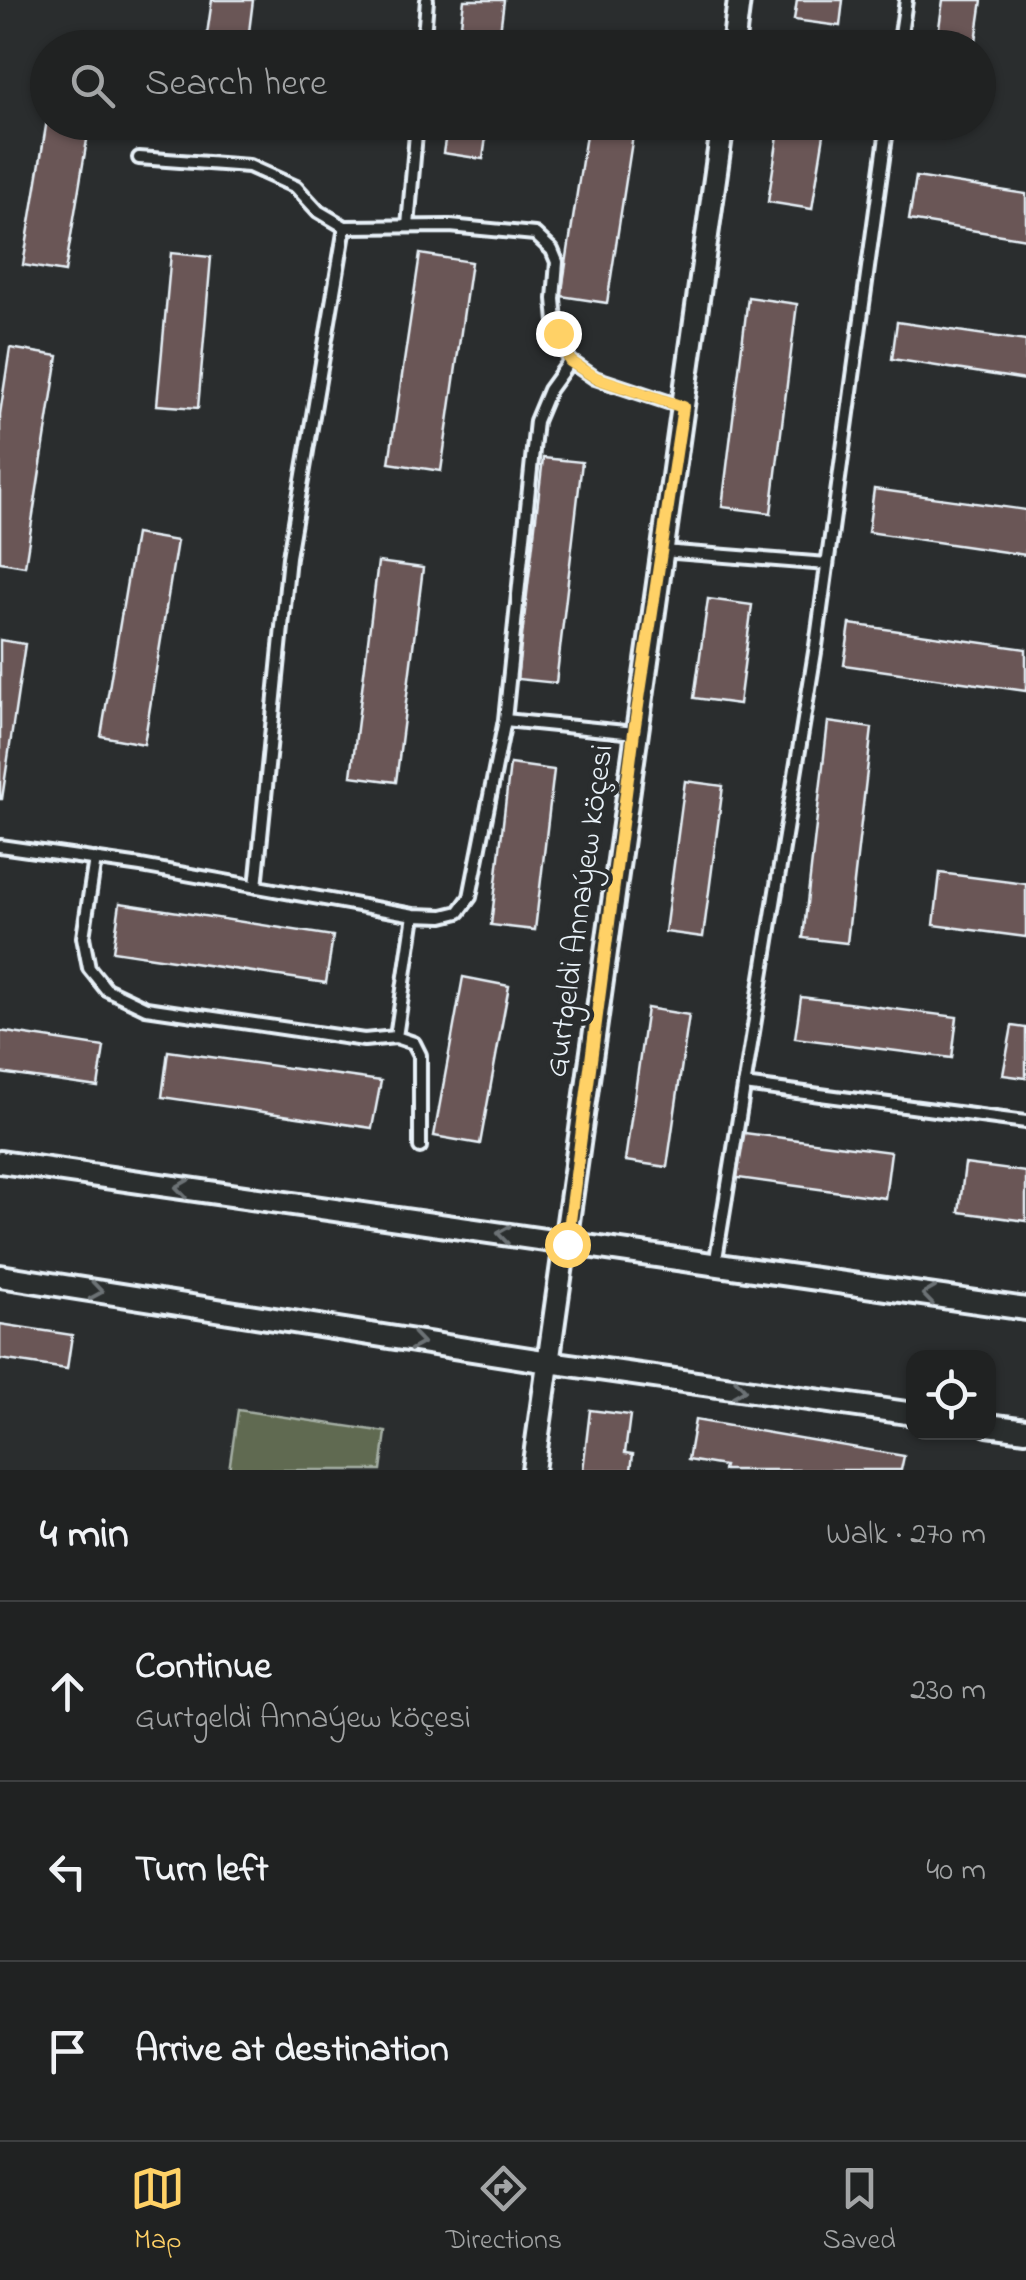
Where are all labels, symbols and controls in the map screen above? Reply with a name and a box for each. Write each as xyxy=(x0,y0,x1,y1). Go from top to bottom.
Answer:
search box xyxy=(30,30,996,140)
text: Search here xyxy=(145,57,327,113)
icon: search xyxy=(65,58,120,113)
route end xyxy=(536,311,582,357)
street label: Gurtgeldi Annaýew köçesi xyxy=(534,742,628,1080)
one-way arrow xyxy=(174,1179,190,1200)
route start xyxy=(545,1222,591,1268)
one-way arrow xyxy=(496,1225,512,1246)
one-way arrow xyxy=(88,1280,105,1301)
one-way arrow xyxy=(921,1286,938,1307)
one-way arrow xyxy=(409,1330,426,1351)
map controls xyxy=(906,1350,996,1440)
button: locate xyxy=(906,1350,996,1440)
one-way arrow xyxy=(731,1378,747,1399)
text: 4 min xyxy=(40,1505,129,1566)
text: Walk · 270 m xyxy=(826,1512,986,1559)
text: Continue xyxy=(135,1640,271,1696)
icon: ahead xyxy=(40,1664,95,1719)
text: 230 m xyxy=(910,1668,986,1715)
text: Gurtgeldi Annaýew köçesi xyxy=(135,1696,471,1743)
text: Turn left xyxy=(135,1843,268,1899)
icon: left xyxy=(40,1844,95,1899)
text: 40 m xyxy=(926,1848,986,1895)
text: Arrive at destination xyxy=(135,2023,449,2079)
icon: arrive xyxy=(40,2024,95,2079)
tab: Map xyxy=(130,2161,185,2262)
tab: Directions xyxy=(446,2161,562,2262)
tab: Saved xyxy=(823,2161,896,2262)

